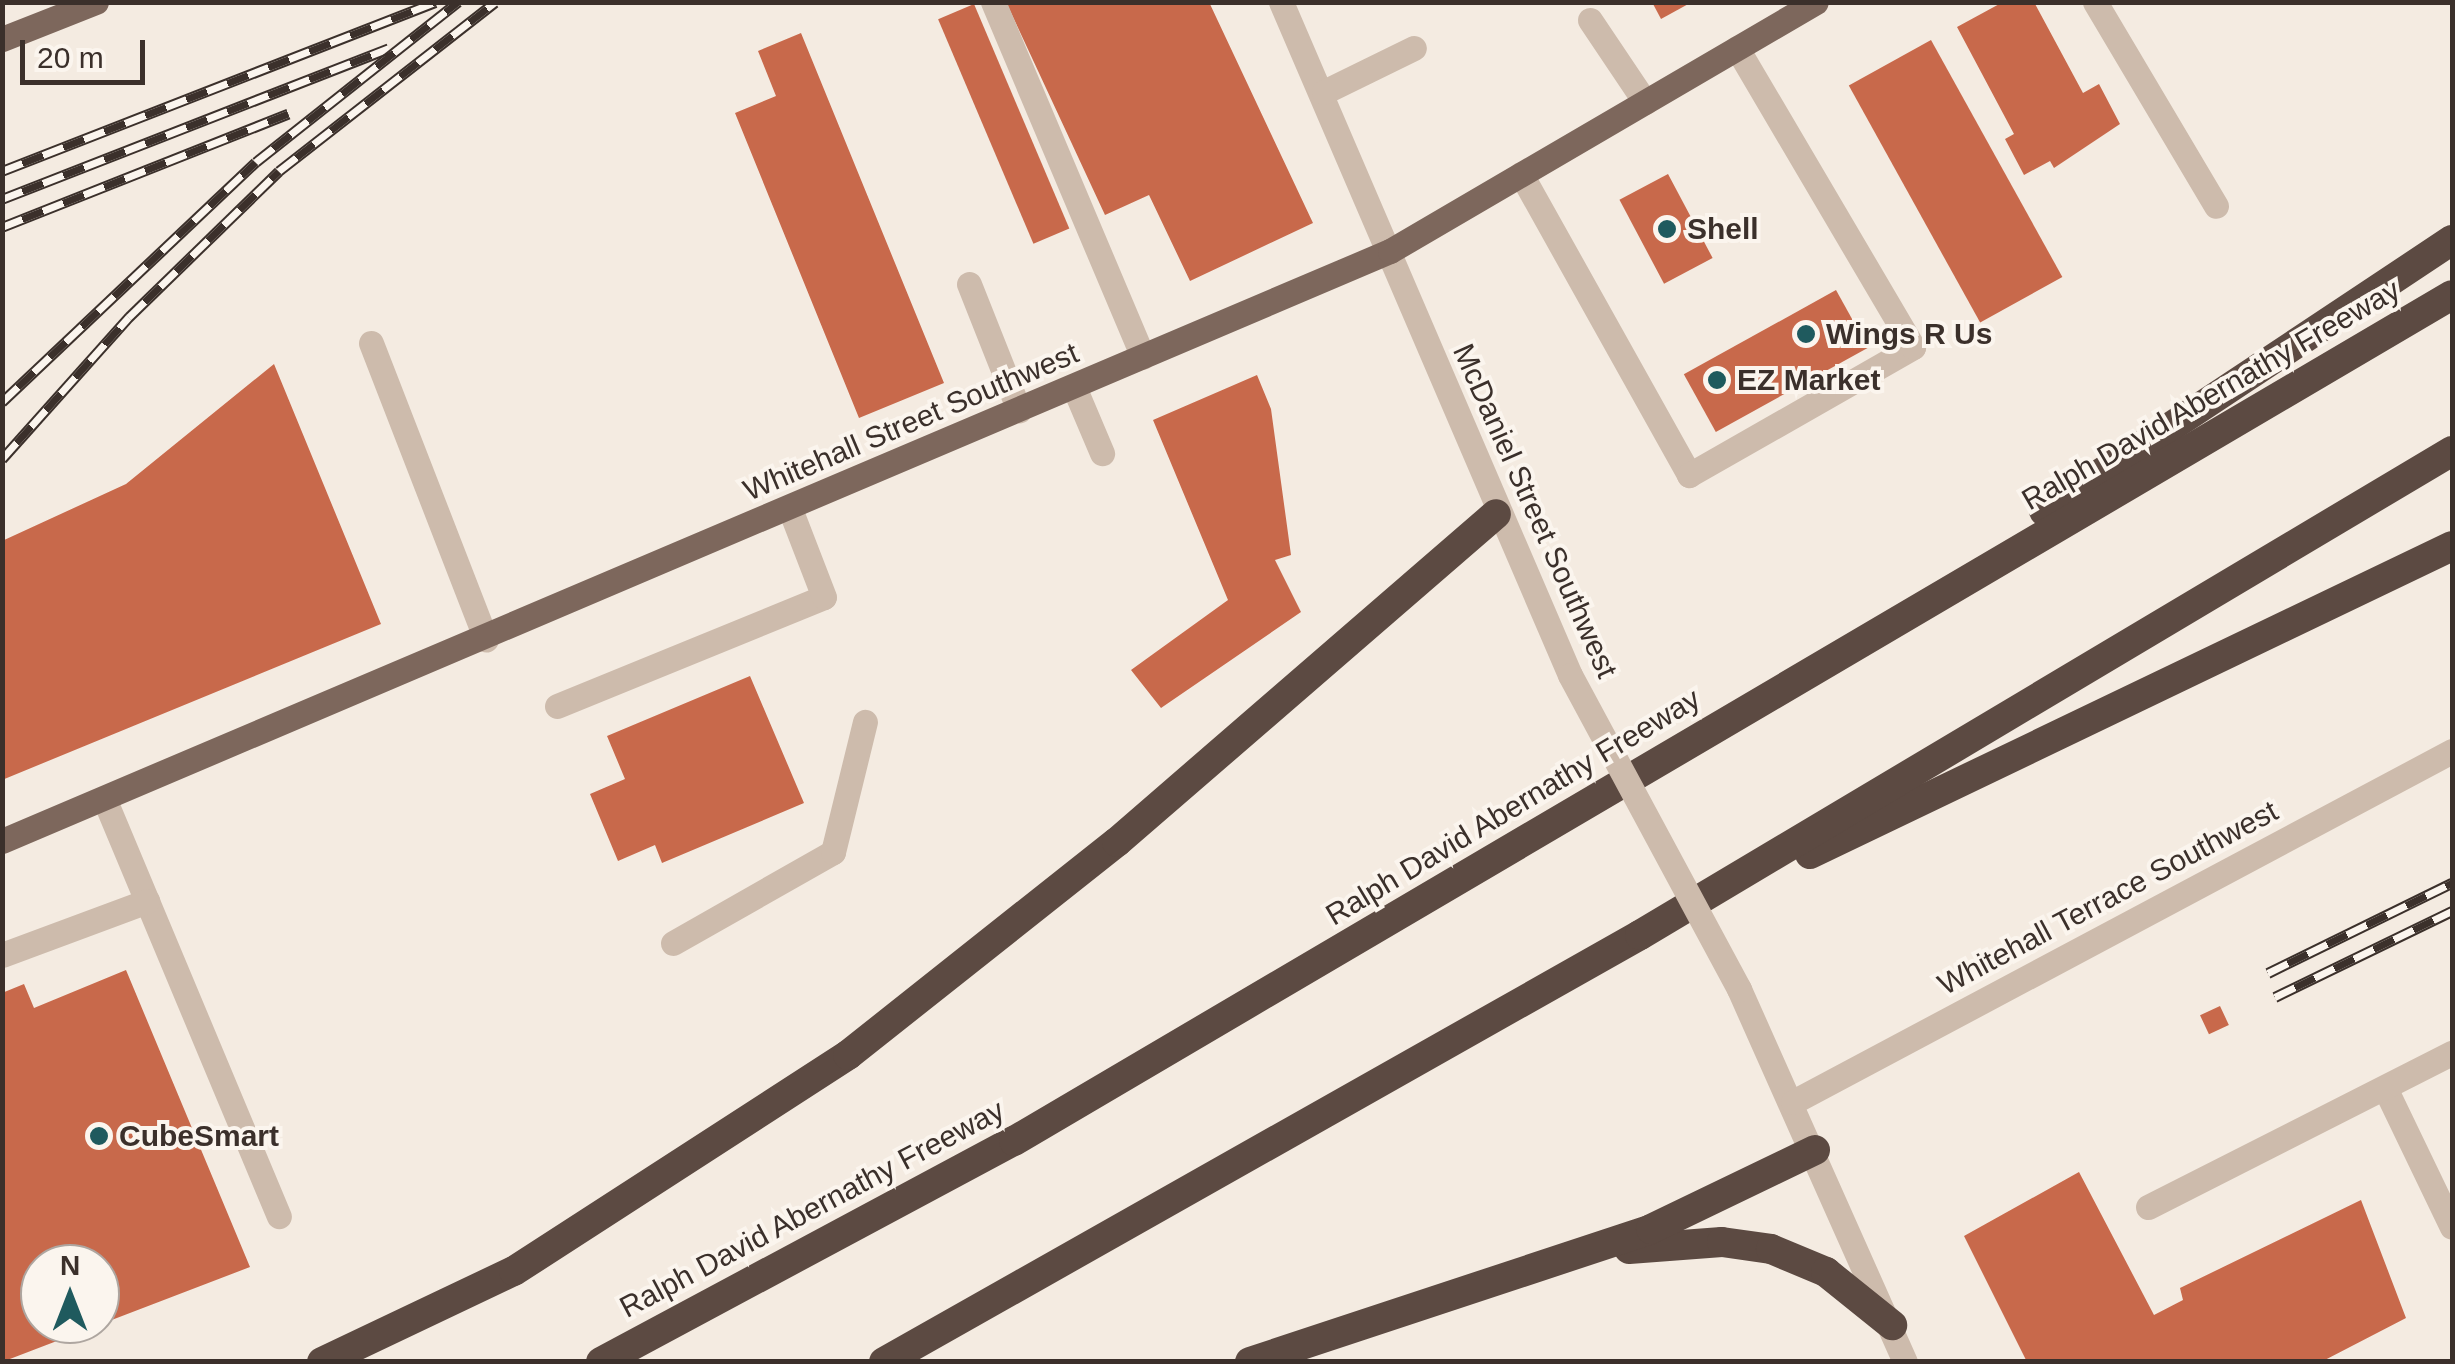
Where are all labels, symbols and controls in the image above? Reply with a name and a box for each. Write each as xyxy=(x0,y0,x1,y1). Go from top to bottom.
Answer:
scale bar xyxy=(25,20,150,82)
text: 20 m xyxy=(37,41,104,74)
place label: Shell xyxy=(1687,211,1759,247)
marker: Shell xyxy=(1656,218,1678,240)
street label: Ralph David Abernathy Freeway xyxy=(2015,271,2407,519)
place label: Wings R Us xyxy=(1826,316,1992,352)
marker: Wings R Us xyxy=(1795,323,1817,345)
street label: Whitehall Street Southwest xyxy=(738,335,1084,509)
street label: McDaniel Street Southwest xyxy=(1445,338,1625,684)
place label: EZ Market xyxy=(1737,362,1880,398)
marker: EZ Market xyxy=(1706,369,1728,391)
street label: Ralph David Abernathy Freeway xyxy=(1319,680,1707,934)
street label: Whitehall Terrace Southwest xyxy=(1932,793,2284,1003)
street label: Ralph David Abernathy Freeway xyxy=(613,1092,1011,1326)
place label: CubeSmart xyxy=(119,1118,279,1154)
marker: CubeSmart xyxy=(88,1125,110,1147)
north arrow xyxy=(20,1244,120,1344)
text: N xyxy=(60,1250,80,1281)

